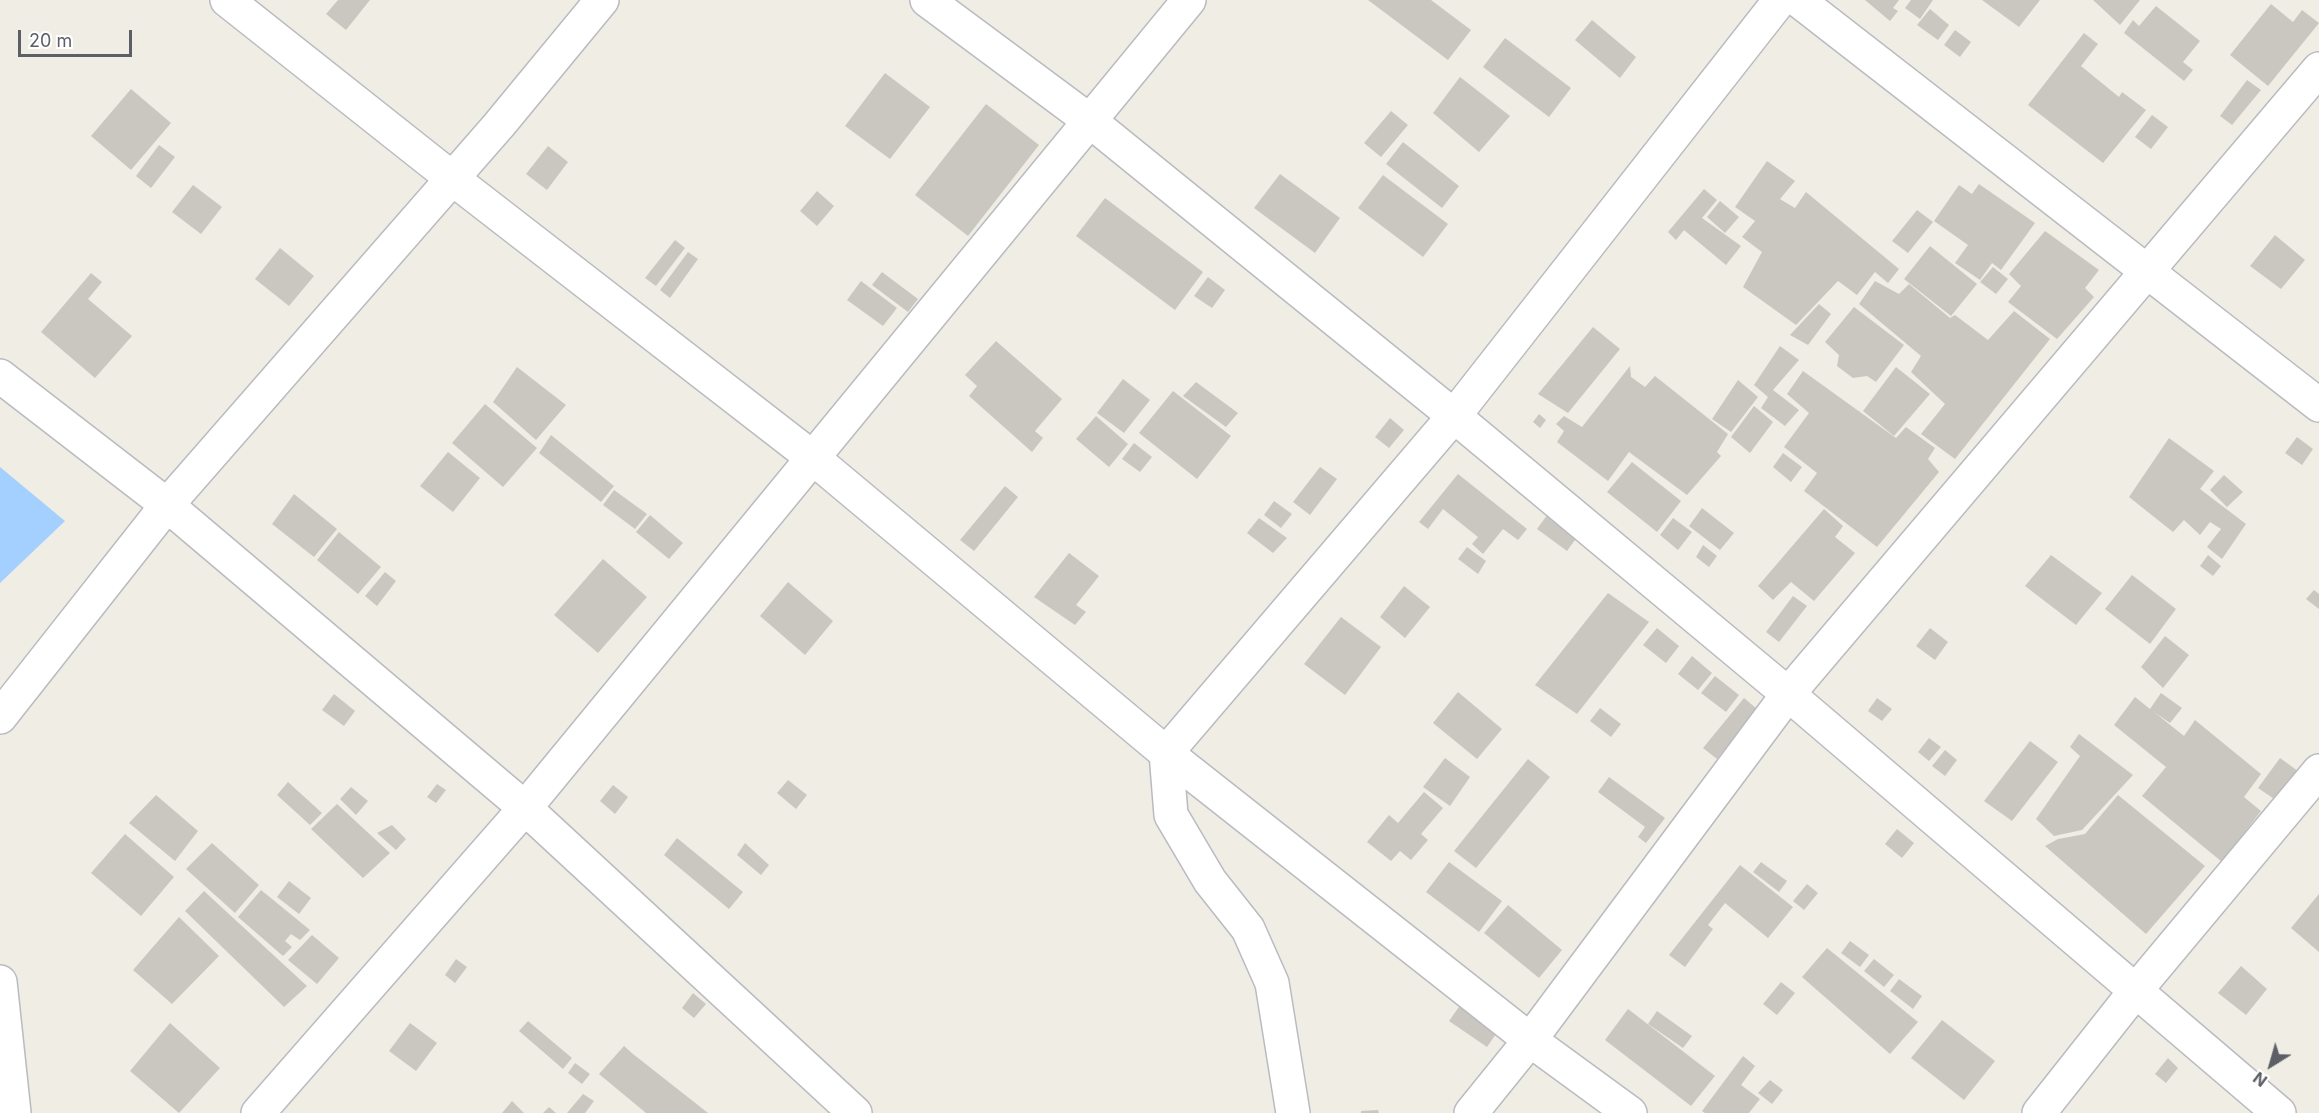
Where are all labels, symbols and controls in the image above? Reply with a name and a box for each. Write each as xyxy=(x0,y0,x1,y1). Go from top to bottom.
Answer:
scale bar xyxy=(21,18,135,56)
text: 20 m xyxy=(29,30,72,51)
north arrow xyxy=(2241,1035,2301,1095)
text: N xyxy=(2249,1068,2271,1091)

